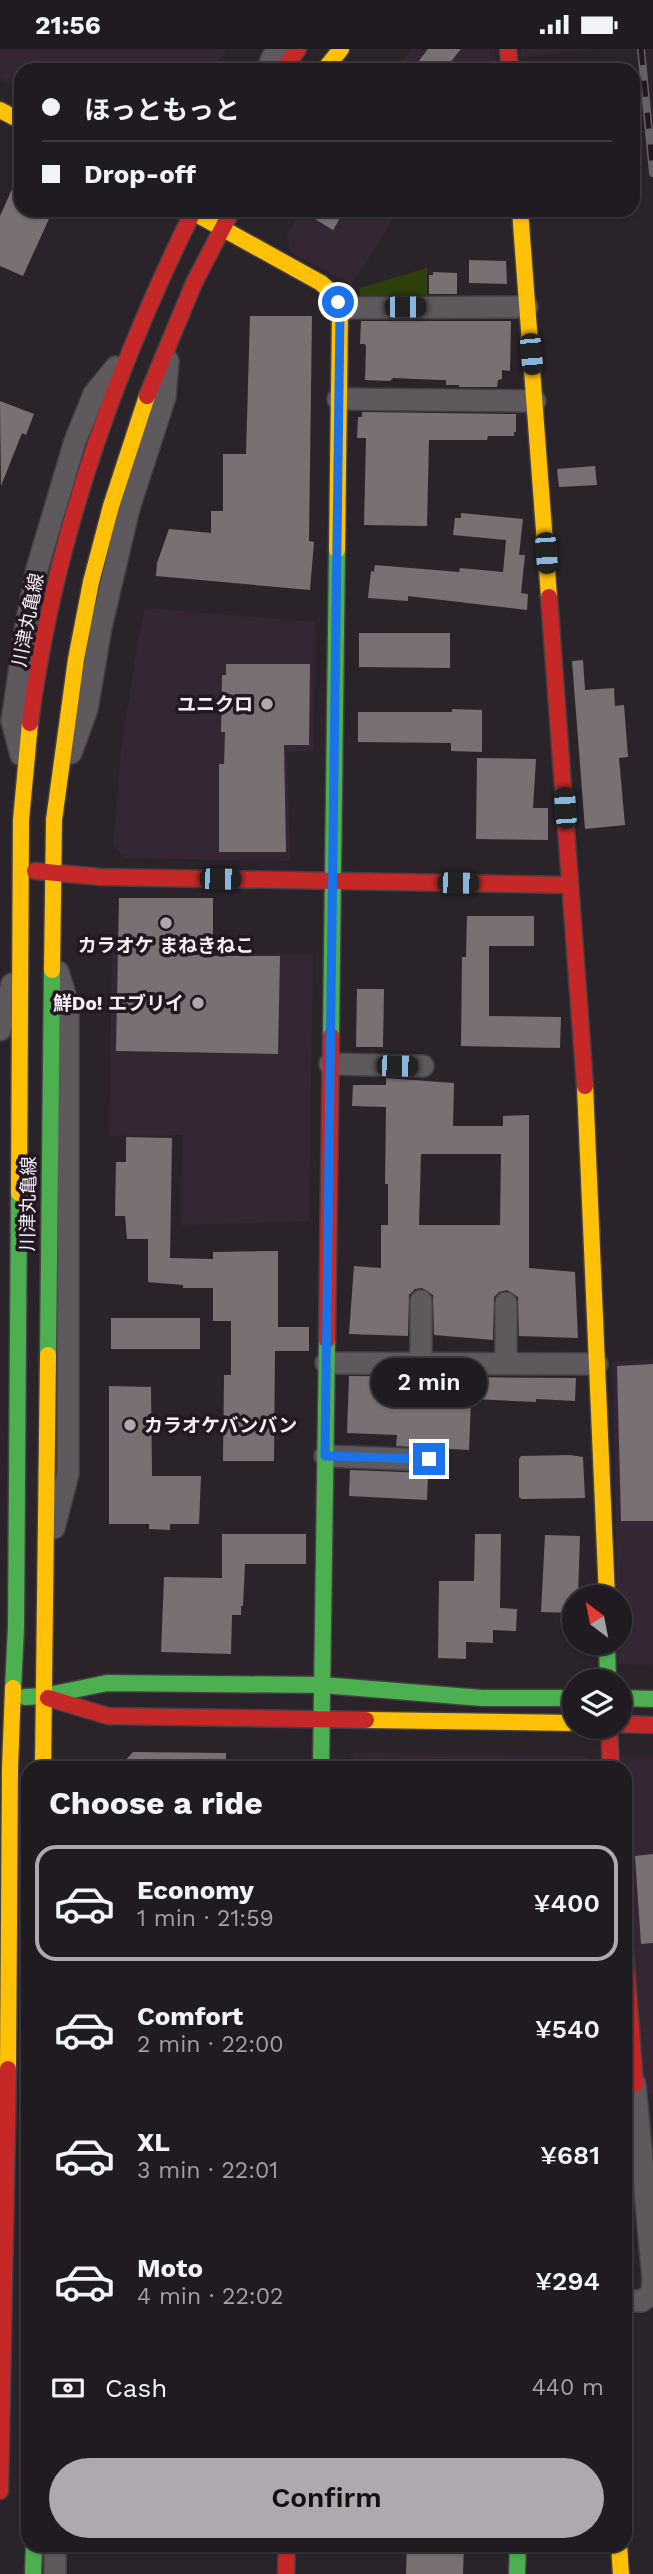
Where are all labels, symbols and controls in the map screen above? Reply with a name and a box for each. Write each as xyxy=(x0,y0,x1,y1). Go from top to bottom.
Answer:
text: 21:56 xyxy=(35,10,101,40)
text: ほっともっと xyxy=(84,95,240,125)
text: Drop-off xyxy=(84,159,196,189)
route start xyxy=(322,286,354,318)
car xyxy=(385,297,427,318)
car xyxy=(519,332,544,376)
car xyxy=(535,531,558,575)
street label: 川津丸亀線 xyxy=(8,571,48,669)
place label: ユニクロ xyxy=(177,693,253,716)
marker: ユニクロ xyxy=(259,696,275,712)
car xyxy=(554,786,577,830)
car xyxy=(199,868,242,890)
car xyxy=(437,872,480,894)
marker: カラオケ まねきねこ xyxy=(158,915,174,931)
place label: カラオケ まねきねこ xyxy=(78,934,254,957)
place label: 鮮Do! エブリイ xyxy=(53,992,184,1015)
marker: 鮮Do! エブリイ xyxy=(190,995,206,1011)
car xyxy=(376,1055,419,1077)
street label: 川津丸亀線 xyxy=(16,1156,40,1252)
callout: 2 min xyxy=(371,1357,487,1407)
text: 2 min xyxy=(397,1369,461,1396)
place label: カラオケバンバン xyxy=(144,1414,297,1437)
marker: カラオケバンバン xyxy=(122,1417,138,1433)
route end xyxy=(413,1443,445,1475)
north arrow xyxy=(562,1585,632,1655)
map controls xyxy=(562,1585,632,1739)
button: layers xyxy=(562,1669,632,1739)
text: Choose a ride xyxy=(49,1784,263,1822)
icon: car xyxy=(53,1872,116,1935)
text: Economy xyxy=(137,1875,254,1905)
text: ¥400 xyxy=(534,1888,600,1918)
text: 1 min · 21:59 xyxy=(137,1905,274,1932)
icon: car xyxy=(53,1998,116,2061)
text: Comfort xyxy=(137,2001,243,2031)
text: ¥540 xyxy=(535,2014,600,2044)
text: 2 min · 22:00 xyxy=(137,2031,284,2058)
icon: car xyxy=(53,2124,116,2187)
text: XL xyxy=(137,2127,170,2157)
text: ¥681 xyxy=(540,2140,600,2170)
text: 3 min · 22:01 xyxy=(137,2157,278,2184)
icon: car xyxy=(53,2250,116,2313)
text: Moto xyxy=(137,2253,203,2283)
text: ¥294 xyxy=(535,2266,600,2296)
text: 4 min · 22:02 xyxy=(137,2283,283,2310)
icon: cash xyxy=(49,2369,87,2407)
text: Cash xyxy=(105,2373,167,2403)
text: 440 m xyxy=(532,2374,604,2401)
button: Confirm xyxy=(49,2458,604,2538)

